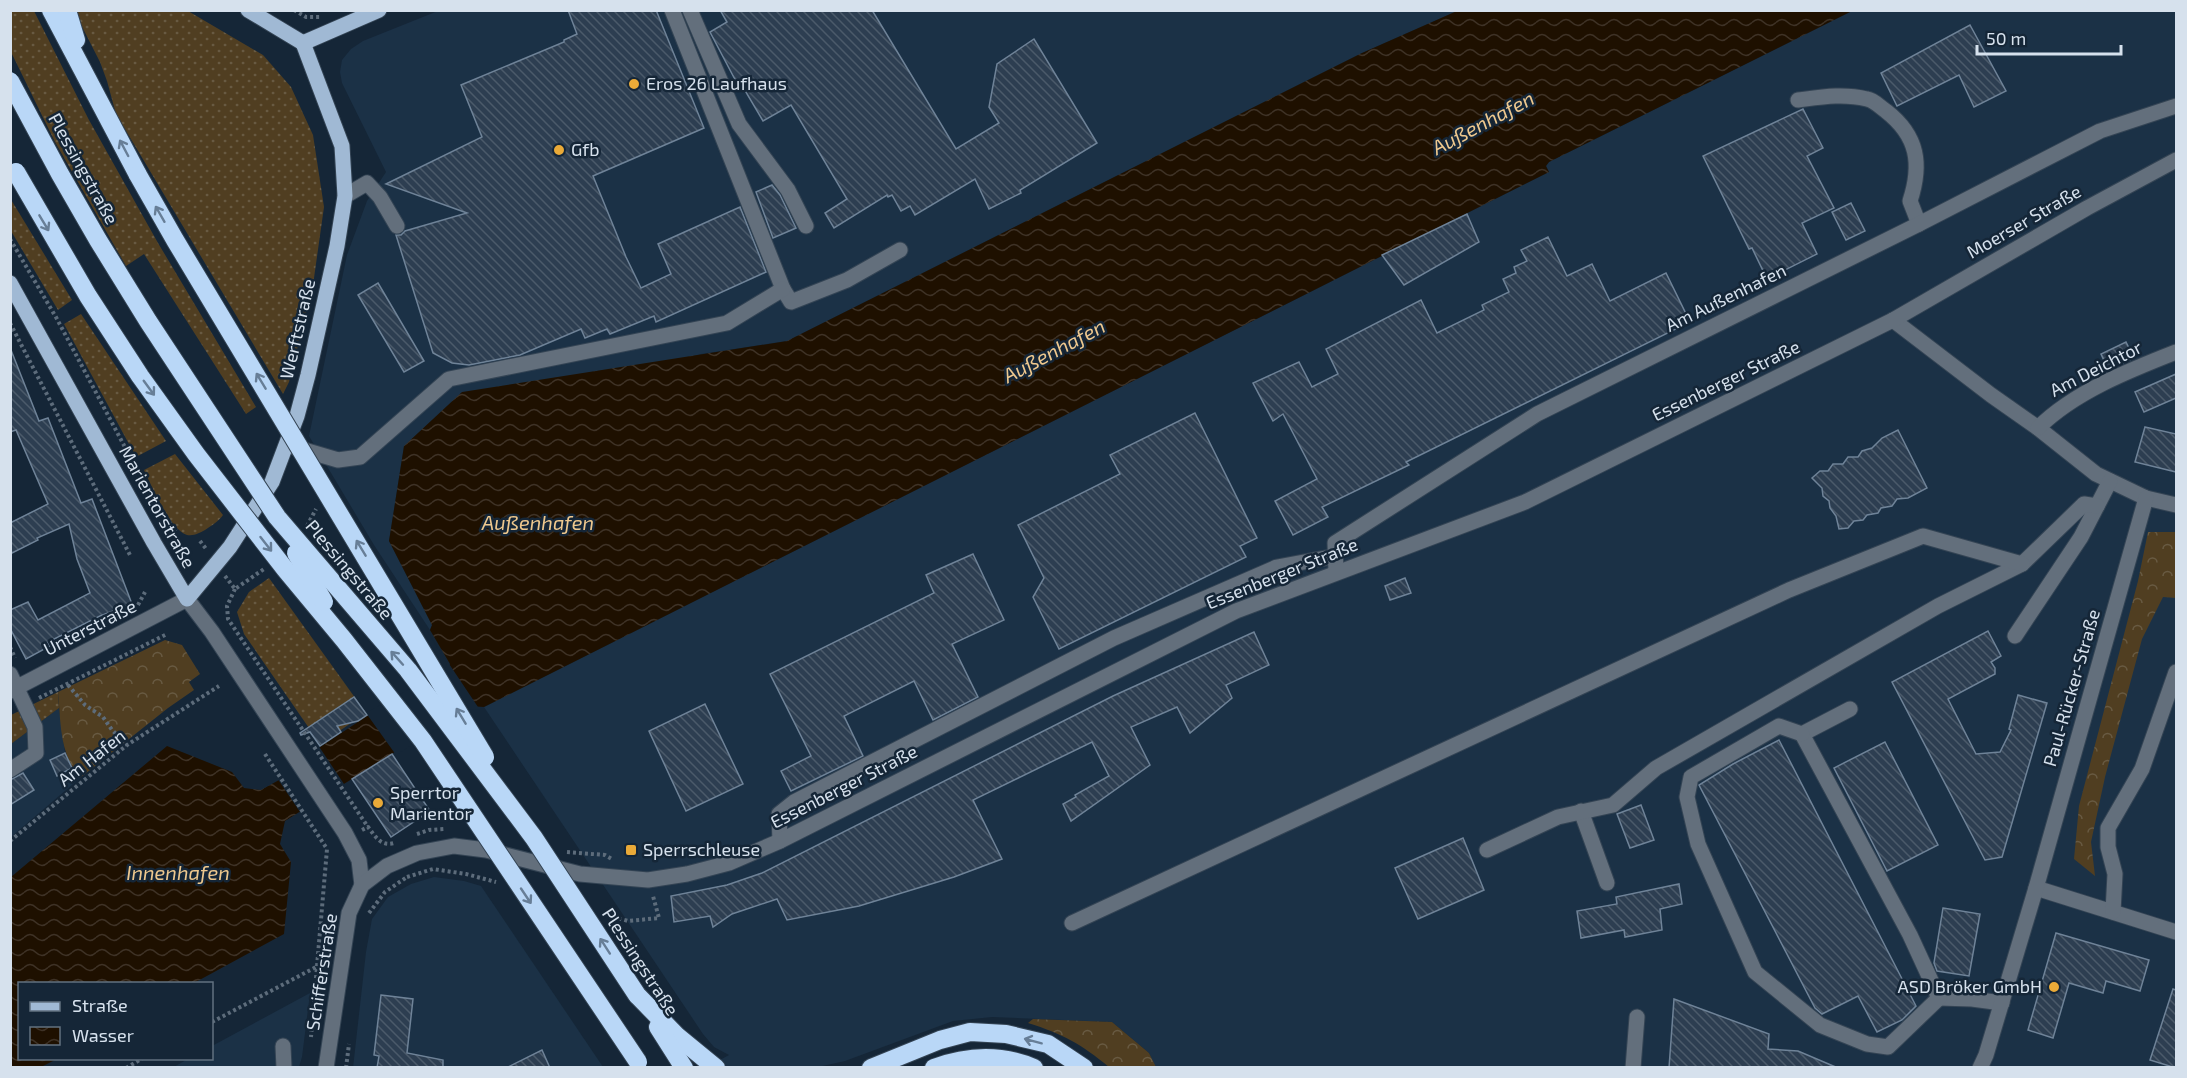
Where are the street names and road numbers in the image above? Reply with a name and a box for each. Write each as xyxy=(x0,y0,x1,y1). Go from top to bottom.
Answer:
street label: Plessingstraße xyxy=(44,109,124,228)
street label: Moerser Straße xyxy=(1962,180,2085,263)
street label: Am Außenhafen xyxy=(1662,258,1789,336)
street label: Werftstraße xyxy=(275,276,319,381)
street label: Essenberger Straße xyxy=(1648,335,1803,425)
street label: Am Deichtor xyxy=(2046,335,2145,401)
street label: Marientorstraße xyxy=(115,441,201,572)
street label: Plessingstraße xyxy=(302,515,398,624)
street label: Essenberger Straße xyxy=(1202,533,1361,614)
street label: Unterstraße xyxy=(40,594,140,660)
street label: Paul-Rücker-Straße xyxy=(2038,607,2104,769)
street label: Am Hafen xyxy=(53,724,130,790)
street label: Essenberger Straße xyxy=(766,740,921,833)
street label: Plessingstraße xyxy=(598,904,684,1019)
street label: Schifferstraße xyxy=(301,912,341,1032)

